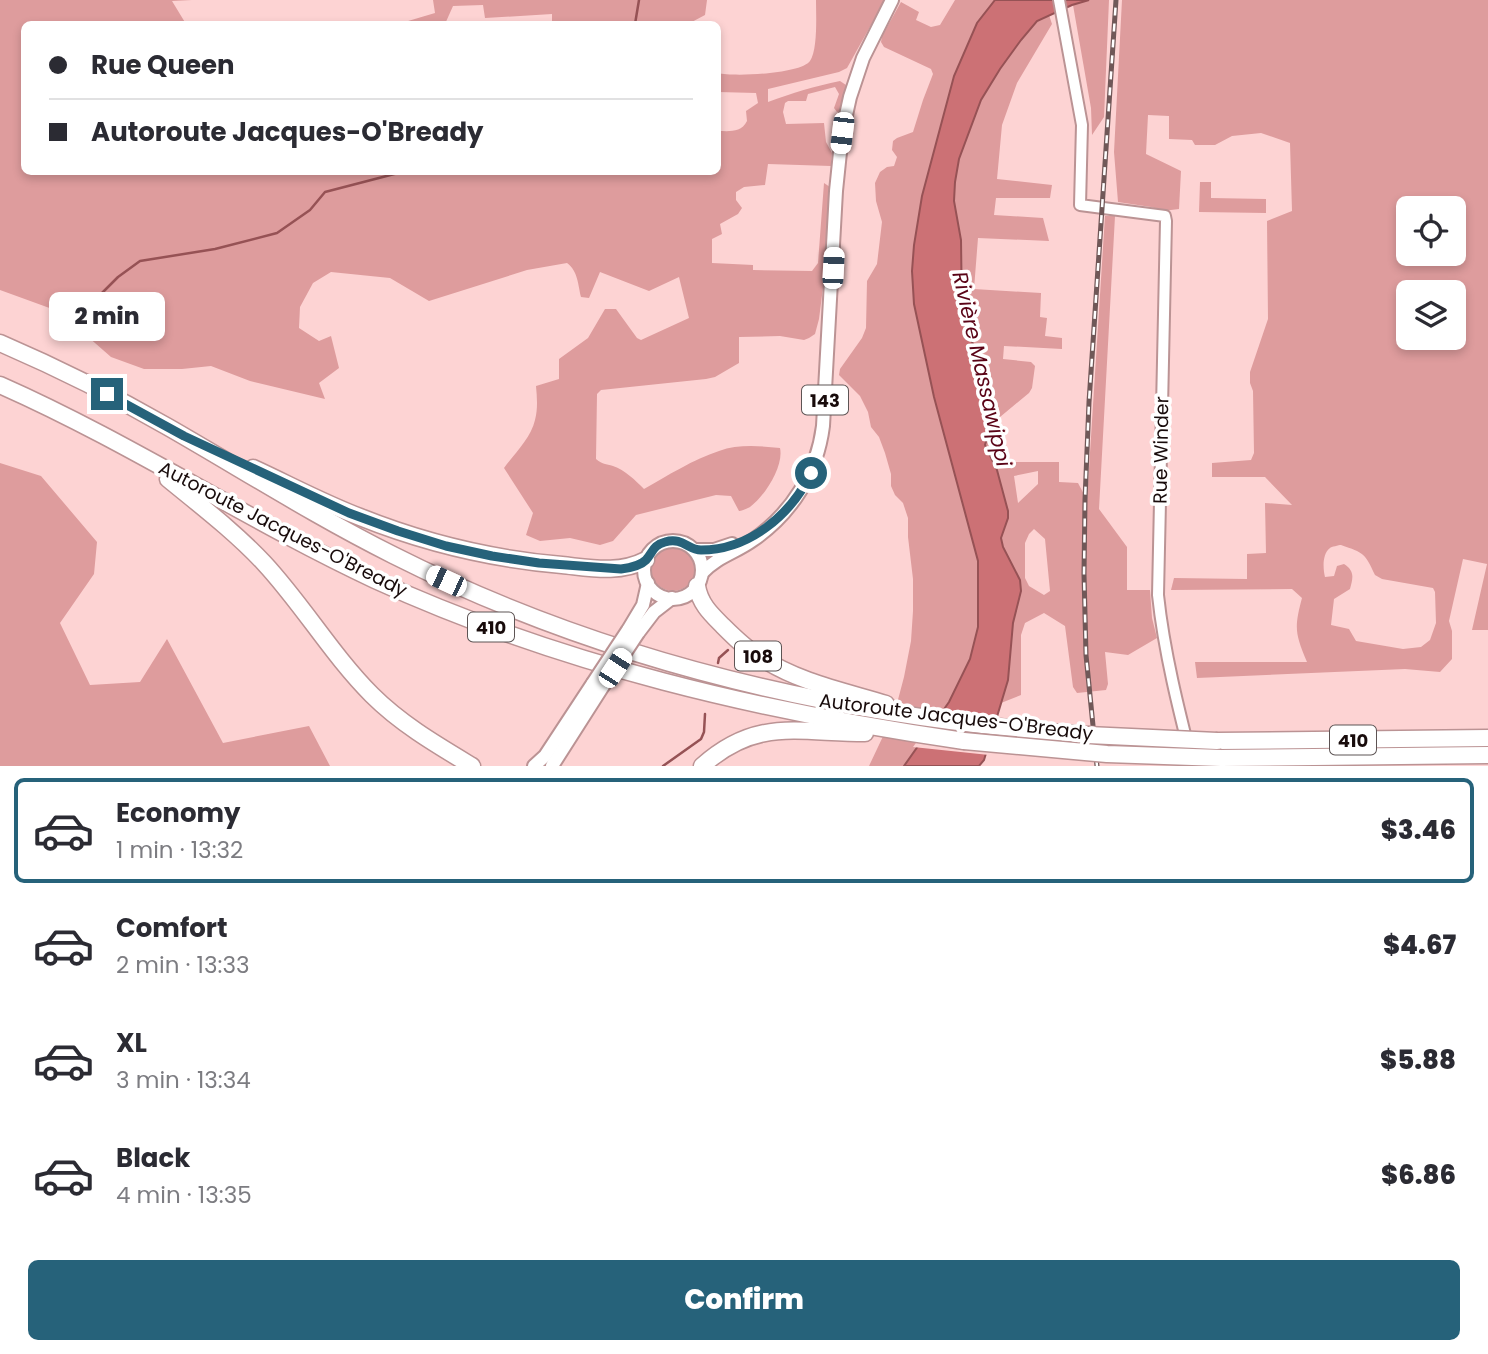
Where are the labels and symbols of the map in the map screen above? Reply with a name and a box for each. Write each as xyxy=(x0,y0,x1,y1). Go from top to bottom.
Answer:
car xyxy=(830,111,855,155)
car xyxy=(822,246,845,290)
water label: Rivière Massawippi xyxy=(945,269,1019,470)
callout: 2 min xyxy=(49,292,165,342)
route end xyxy=(91,378,123,410)
road number: 143 xyxy=(802,386,848,414)
street label: Rue Winder xyxy=(1147,396,1175,504)
street label: Autoroute Jacques-O'Bready xyxy=(154,454,412,604)
route start xyxy=(795,457,827,489)
car xyxy=(423,563,470,599)
road number: 410 xyxy=(468,612,514,642)
road number: 108 xyxy=(735,642,781,670)
car xyxy=(595,645,636,691)
street label: Autoroute Jacques-O'Bready xyxy=(818,687,1095,747)
road number: 410 xyxy=(1330,726,1376,754)

